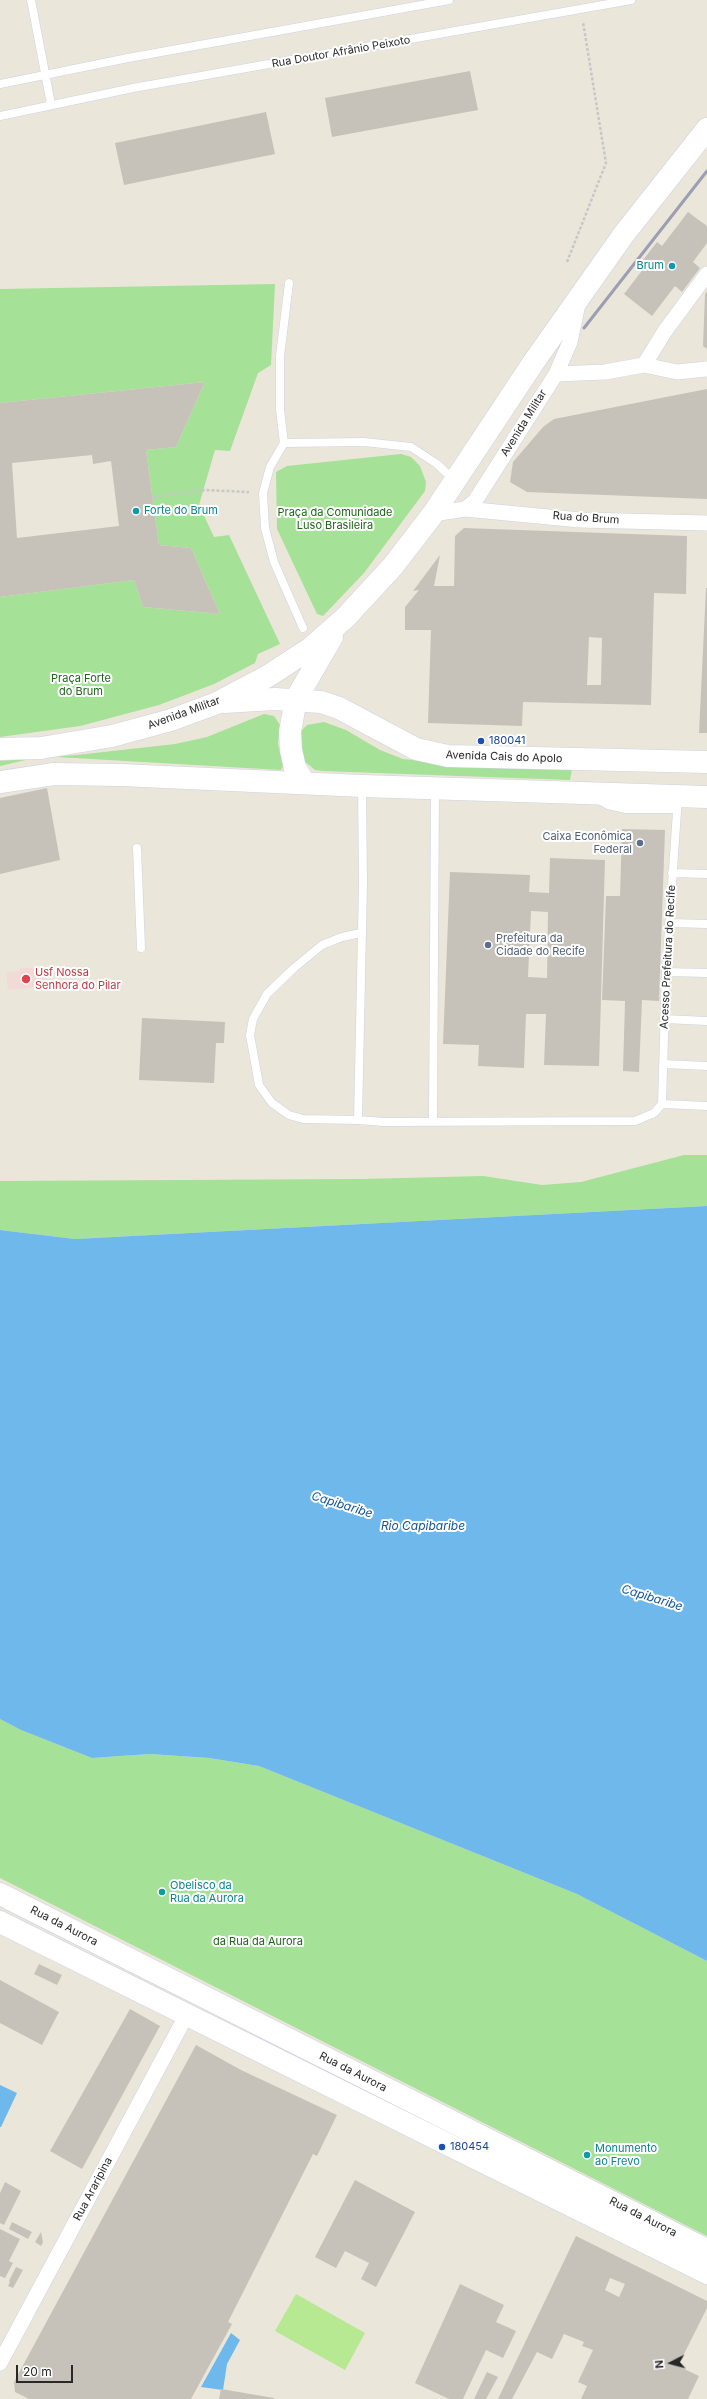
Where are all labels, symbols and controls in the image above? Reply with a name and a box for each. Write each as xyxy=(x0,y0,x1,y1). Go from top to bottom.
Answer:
street label: Rua Doutor Afrânio Peixoto xyxy=(271,33,411,71)
place label: Brum xyxy=(637,259,664,273)
marker: Brum xyxy=(667,261,677,271)
street label: Avenida Militar xyxy=(498,387,550,459)
place label: Forte do Brum xyxy=(144,504,218,518)
marker: Forte do Brum xyxy=(131,506,141,516)
park label: Praça da Comunidade Luso Brasileira xyxy=(277,506,393,532)
street label: Rua do Brum xyxy=(552,509,620,527)
park label: Praça Forte do Brum xyxy=(51,672,111,698)
street label: Avenida Militar xyxy=(146,694,222,732)
place label: 180041 xyxy=(489,734,526,748)
marker: 180041 xyxy=(476,736,486,746)
street label: Avenida Cais do Apolo xyxy=(445,748,563,766)
place label: Caixa Econômica Federal xyxy=(542,830,632,856)
marker: Caixa Econômica Federal xyxy=(635,838,645,848)
street label: Acesso Prefeitura do Recife xyxy=(658,885,678,1029)
place label: Prefeitura da Cidade do Recife xyxy=(496,932,585,958)
marker: Prefeitura da Cidade do Recife xyxy=(483,940,493,950)
place label: Usf Nossa Senhora do Pilar xyxy=(35,966,121,992)
marker: Usf Nossa Senhora do Pilar xyxy=(20,973,32,985)
water label: Capibaribe xyxy=(310,1489,374,1521)
water label: Rio Capibaribe xyxy=(381,1519,465,1533)
water label: Capibaribe xyxy=(620,1582,684,1614)
place label: Obelisco da Rua da Aurora xyxy=(170,1879,244,1905)
marker: Obelisco da Rua da Aurora xyxy=(157,1887,167,1897)
street label: Rua da Aurora xyxy=(28,1903,100,1949)
park label: da Rua da Aurora xyxy=(213,1935,303,1949)
street label: Rua da Aurora xyxy=(317,2049,389,2095)
place label: 180454 xyxy=(450,2140,489,2154)
marker: 180454 xyxy=(437,2142,447,2152)
place label: Monumento ao Frevo xyxy=(595,2142,657,2168)
marker: Monumento ao Frevo xyxy=(582,2150,592,2160)
street label: Rua Araripina xyxy=(71,2155,115,2223)
street label: Rua da Aurora xyxy=(607,2194,679,2240)
north arrow xyxy=(651,2343,691,2383)
scale bar xyxy=(18,2357,75,2383)
text: N xyxy=(652,2359,666,2369)
text: 20 m xyxy=(23,2364,52,2379)

